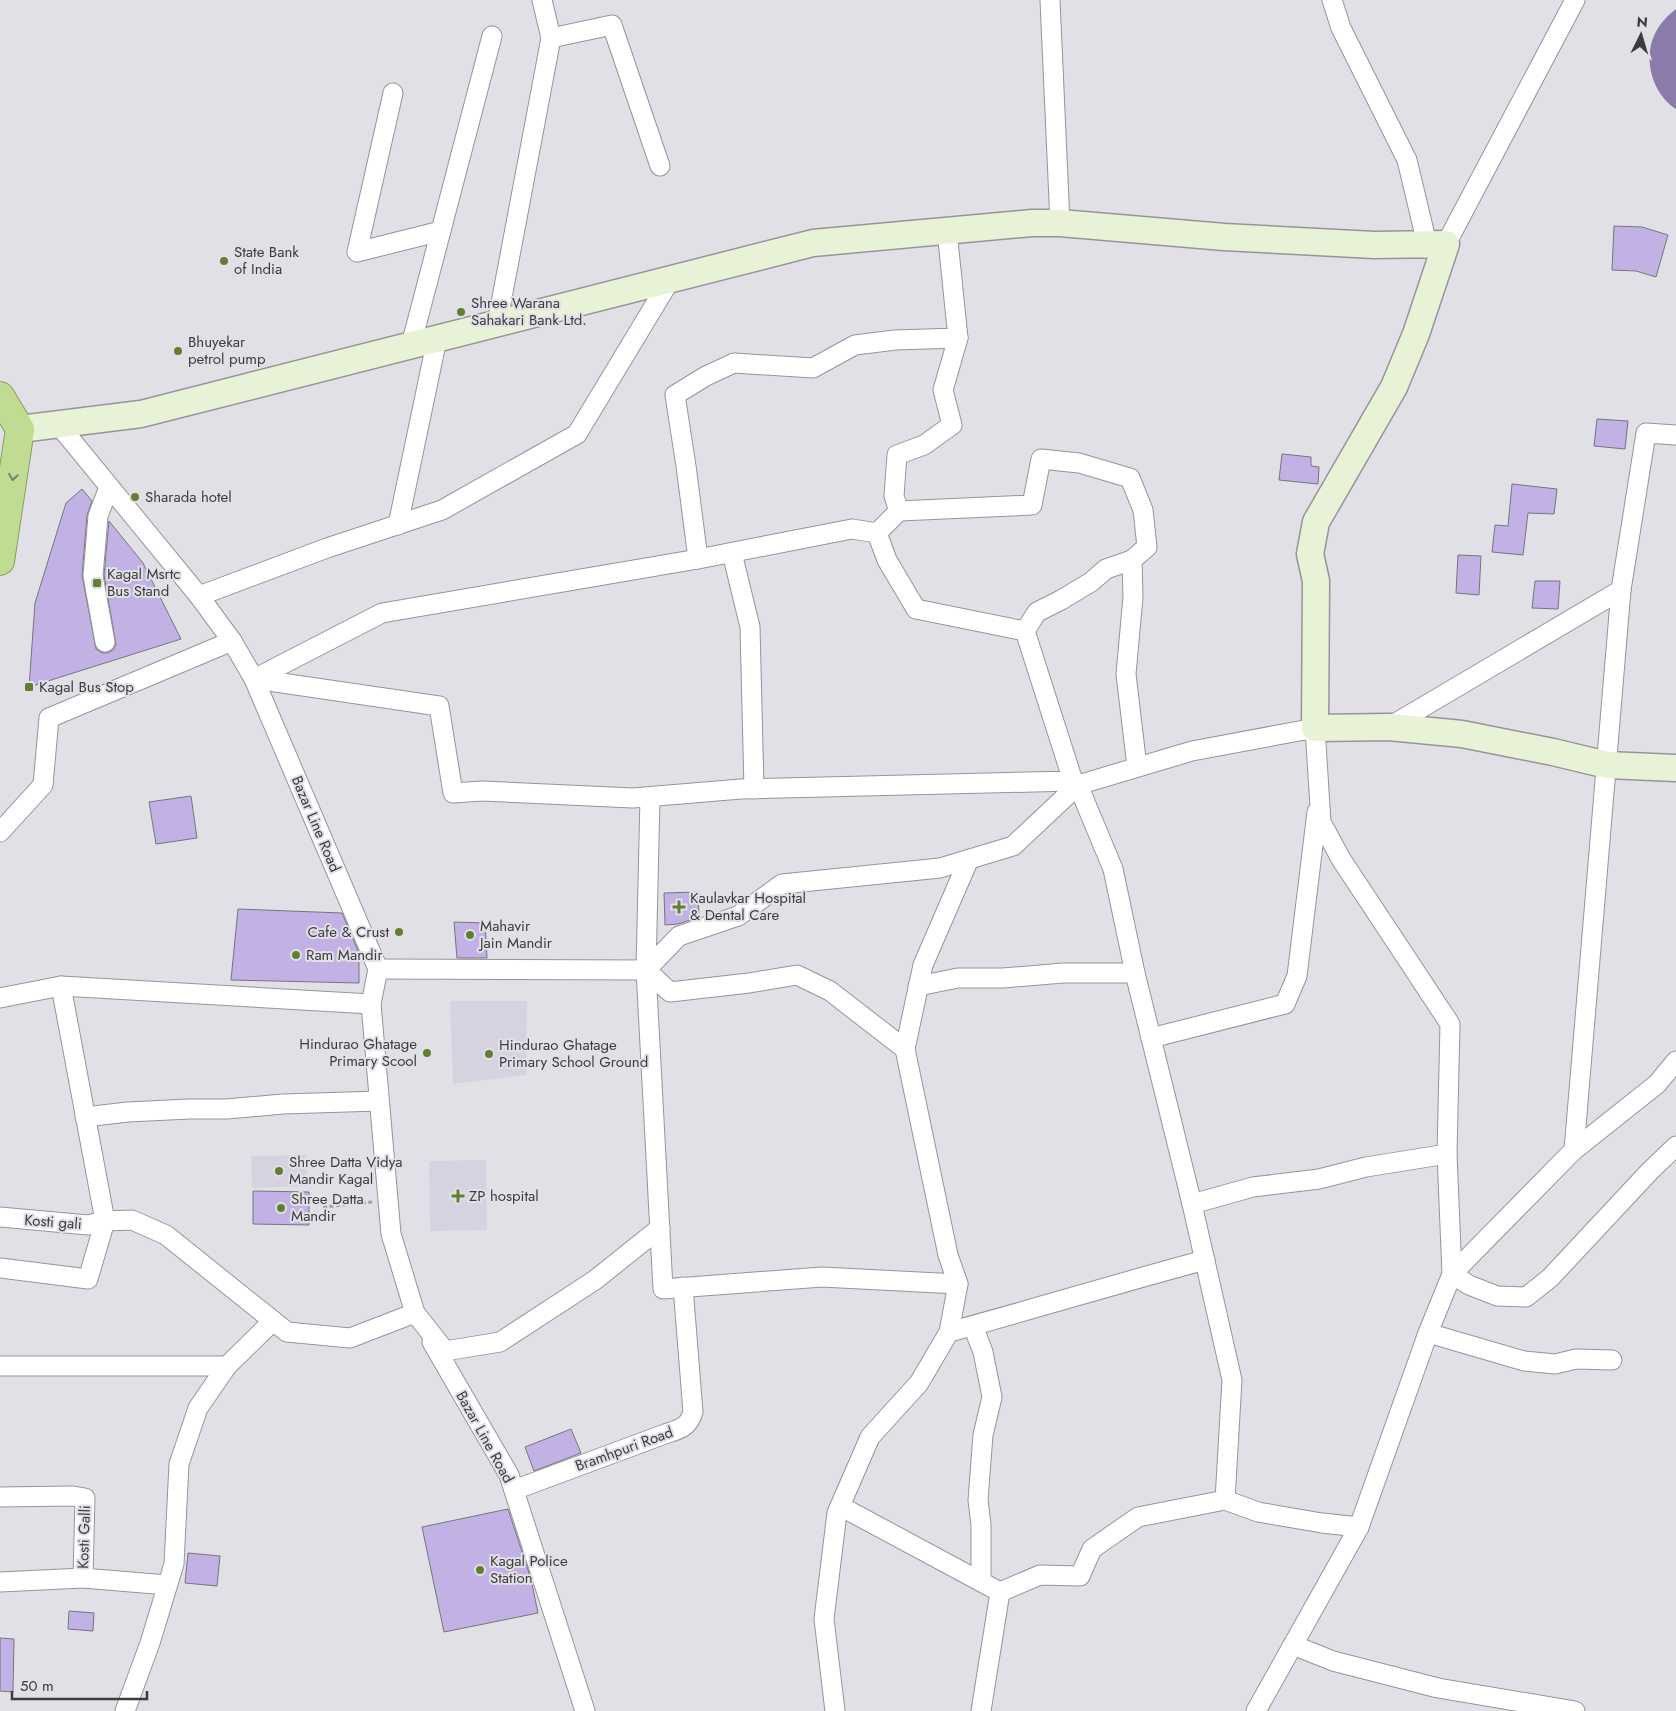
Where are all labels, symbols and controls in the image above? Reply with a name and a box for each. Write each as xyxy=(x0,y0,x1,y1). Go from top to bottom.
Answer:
north arrow xyxy=(1616,10,1666,60)
text: N xyxy=(1636,12,1649,32)
place label: State Bank of India xyxy=(234,241,299,280)
marker: State Bank of India xyxy=(218,255,230,267)
place label: Shree Warana Sahakari Bank Ltd. xyxy=(471,292,587,331)
marker: Shree Warana Sahakari Bank Ltd. xyxy=(455,306,467,318)
place label: Bhuyekar petrol pump xyxy=(188,331,266,370)
marker: Bhuyekar petrol pump xyxy=(172,345,184,357)
one-way arrow xyxy=(8,473,18,481)
place label: Sharada hotel xyxy=(145,486,232,508)
marker: Sharada hotel xyxy=(129,491,141,503)
place label: Kagal Msrtc Bus Stand xyxy=(107,563,181,602)
marker: Kagal Msrtc Bus Stand xyxy=(91,577,103,589)
place label: Kagal Bus Stop xyxy=(39,676,134,698)
marker: Kagal Bus Stop xyxy=(23,681,35,693)
street label: Bazar Line Road xyxy=(286,773,346,875)
place label: Kaulavkar Hospital & Dental Care xyxy=(690,887,806,926)
marker: Kaulavkar Hospital & Dental Care xyxy=(672,900,686,914)
place label: Mahavir Jain Mandir xyxy=(478,915,553,954)
place label: Cafe & Crust xyxy=(307,921,389,943)
marker: Cafe & Crust xyxy=(393,926,405,938)
marker: Mahavir Jain Mandir xyxy=(464,929,476,941)
place label: Ram Mandir xyxy=(306,944,384,966)
marker: Ram Mandir xyxy=(290,949,302,961)
place label: Hindurao Ghatage Primary Scool xyxy=(299,1033,417,1072)
place label: Hindurao Ghatage Primary School Ground xyxy=(499,1034,648,1073)
marker: Hindurao Ghatage Primary Scool xyxy=(421,1047,433,1059)
marker: Hindurao Ghatage Primary School Ground xyxy=(483,1048,495,1060)
place label: Shree Datta Vidya Mandir Kagal xyxy=(289,1151,402,1190)
marker: Shree Datta Vidya Mandir Kagal xyxy=(273,1165,285,1177)
place label: ZP hospital xyxy=(469,1185,539,1207)
place label: Shree Datta Mandir xyxy=(291,1188,364,1227)
marker: ZP hospital xyxy=(451,1189,465,1203)
marker: Shree Datta Mandir xyxy=(275,1202,287,1214)
street label: Kosti gali xyxy=(24,1209,82,1235)
street label: Bazar Line Road xyxy=(451,1387,519,1487)
street label: Bramhpuri Road xyxy=(572,1421,676,1477)
street label: Kosti Galli xyxy=(72,1505,96,1569)
place label: Kagal Police Station xyxy=(490,1550,568,1589)
marker: Kagal Police Station xyxy=(474,1564,486,1576)
scale bar xyxy=(12,1668,148,1700)
text: 50 m xyxy=(20,1675,54,1697)

